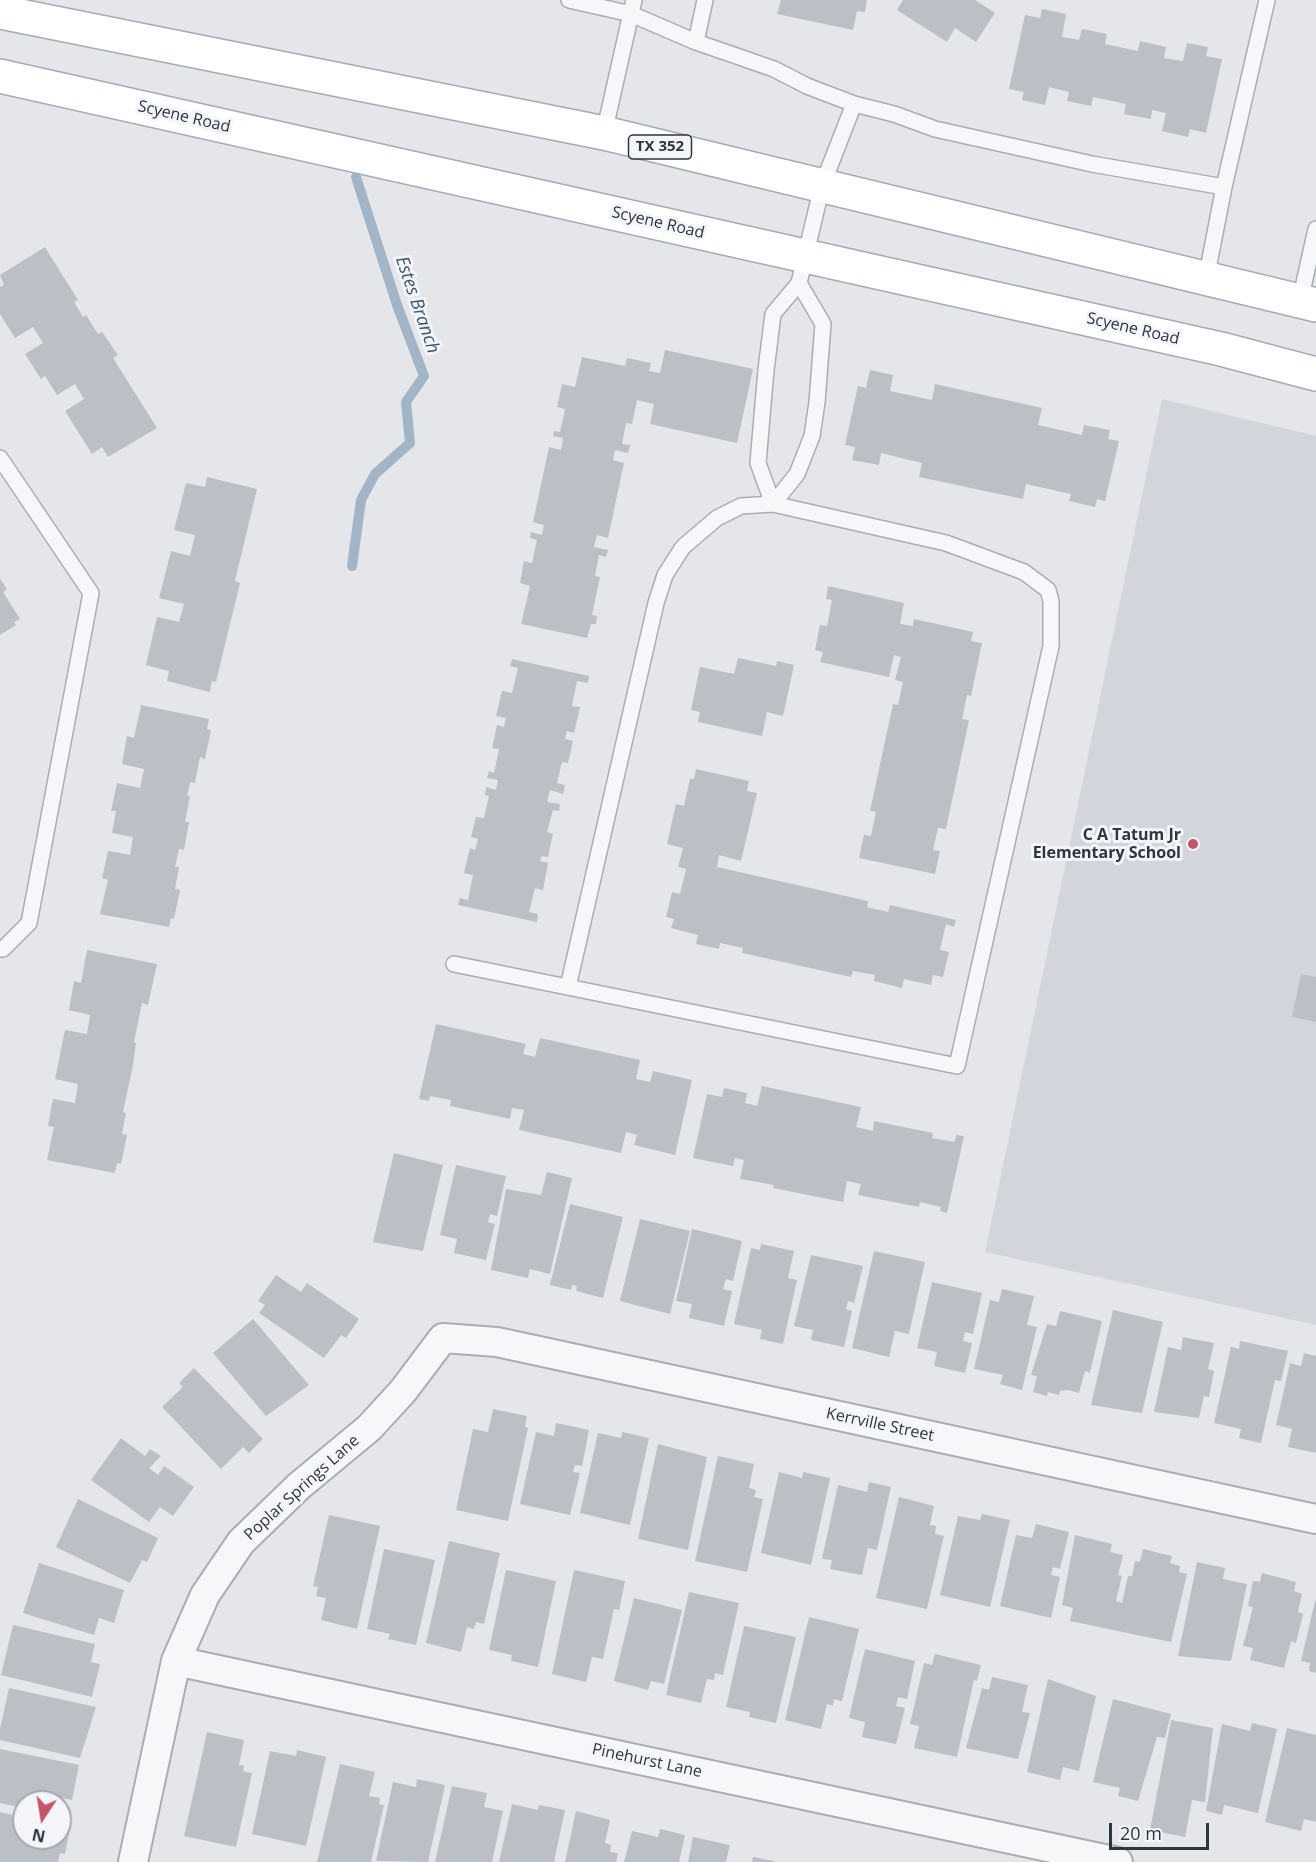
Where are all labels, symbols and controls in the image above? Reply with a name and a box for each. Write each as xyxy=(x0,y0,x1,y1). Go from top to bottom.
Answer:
street label: Scyene Road xyxy=(136,97,232,137)
road number: TX 352 xyxy=(628,135,692,159)
street label: Scyene Road xyxy=(610,203,706,243)
water label: Estes Branch xyxy=(390,254,444,356)
street label: Scyene Road xyxy=(1085,309,1181,349)
place label: C A Tatum Jr Elementary School xyxy=(1033,825,1181,863)
marker: C A Tatum Jr Elementary School xyxy=(1186,837,1200,851)
street label: Kerrville Street xyxy=(824,1404,936,1446)
street label: Poplar Springs Lane xyxy=(241,1431,363,1545)
street label: Pinehurst Lane xyxy=(590,1740,704,1782)
north arrow xyxy=(12,1790,72,1850)
scale bar xyxy=(1112,1811,1212,1849)
text: 20 m xyxy=(1120,1821,1162,1845)
text: N xyxy=(30,1824,47,1848)

